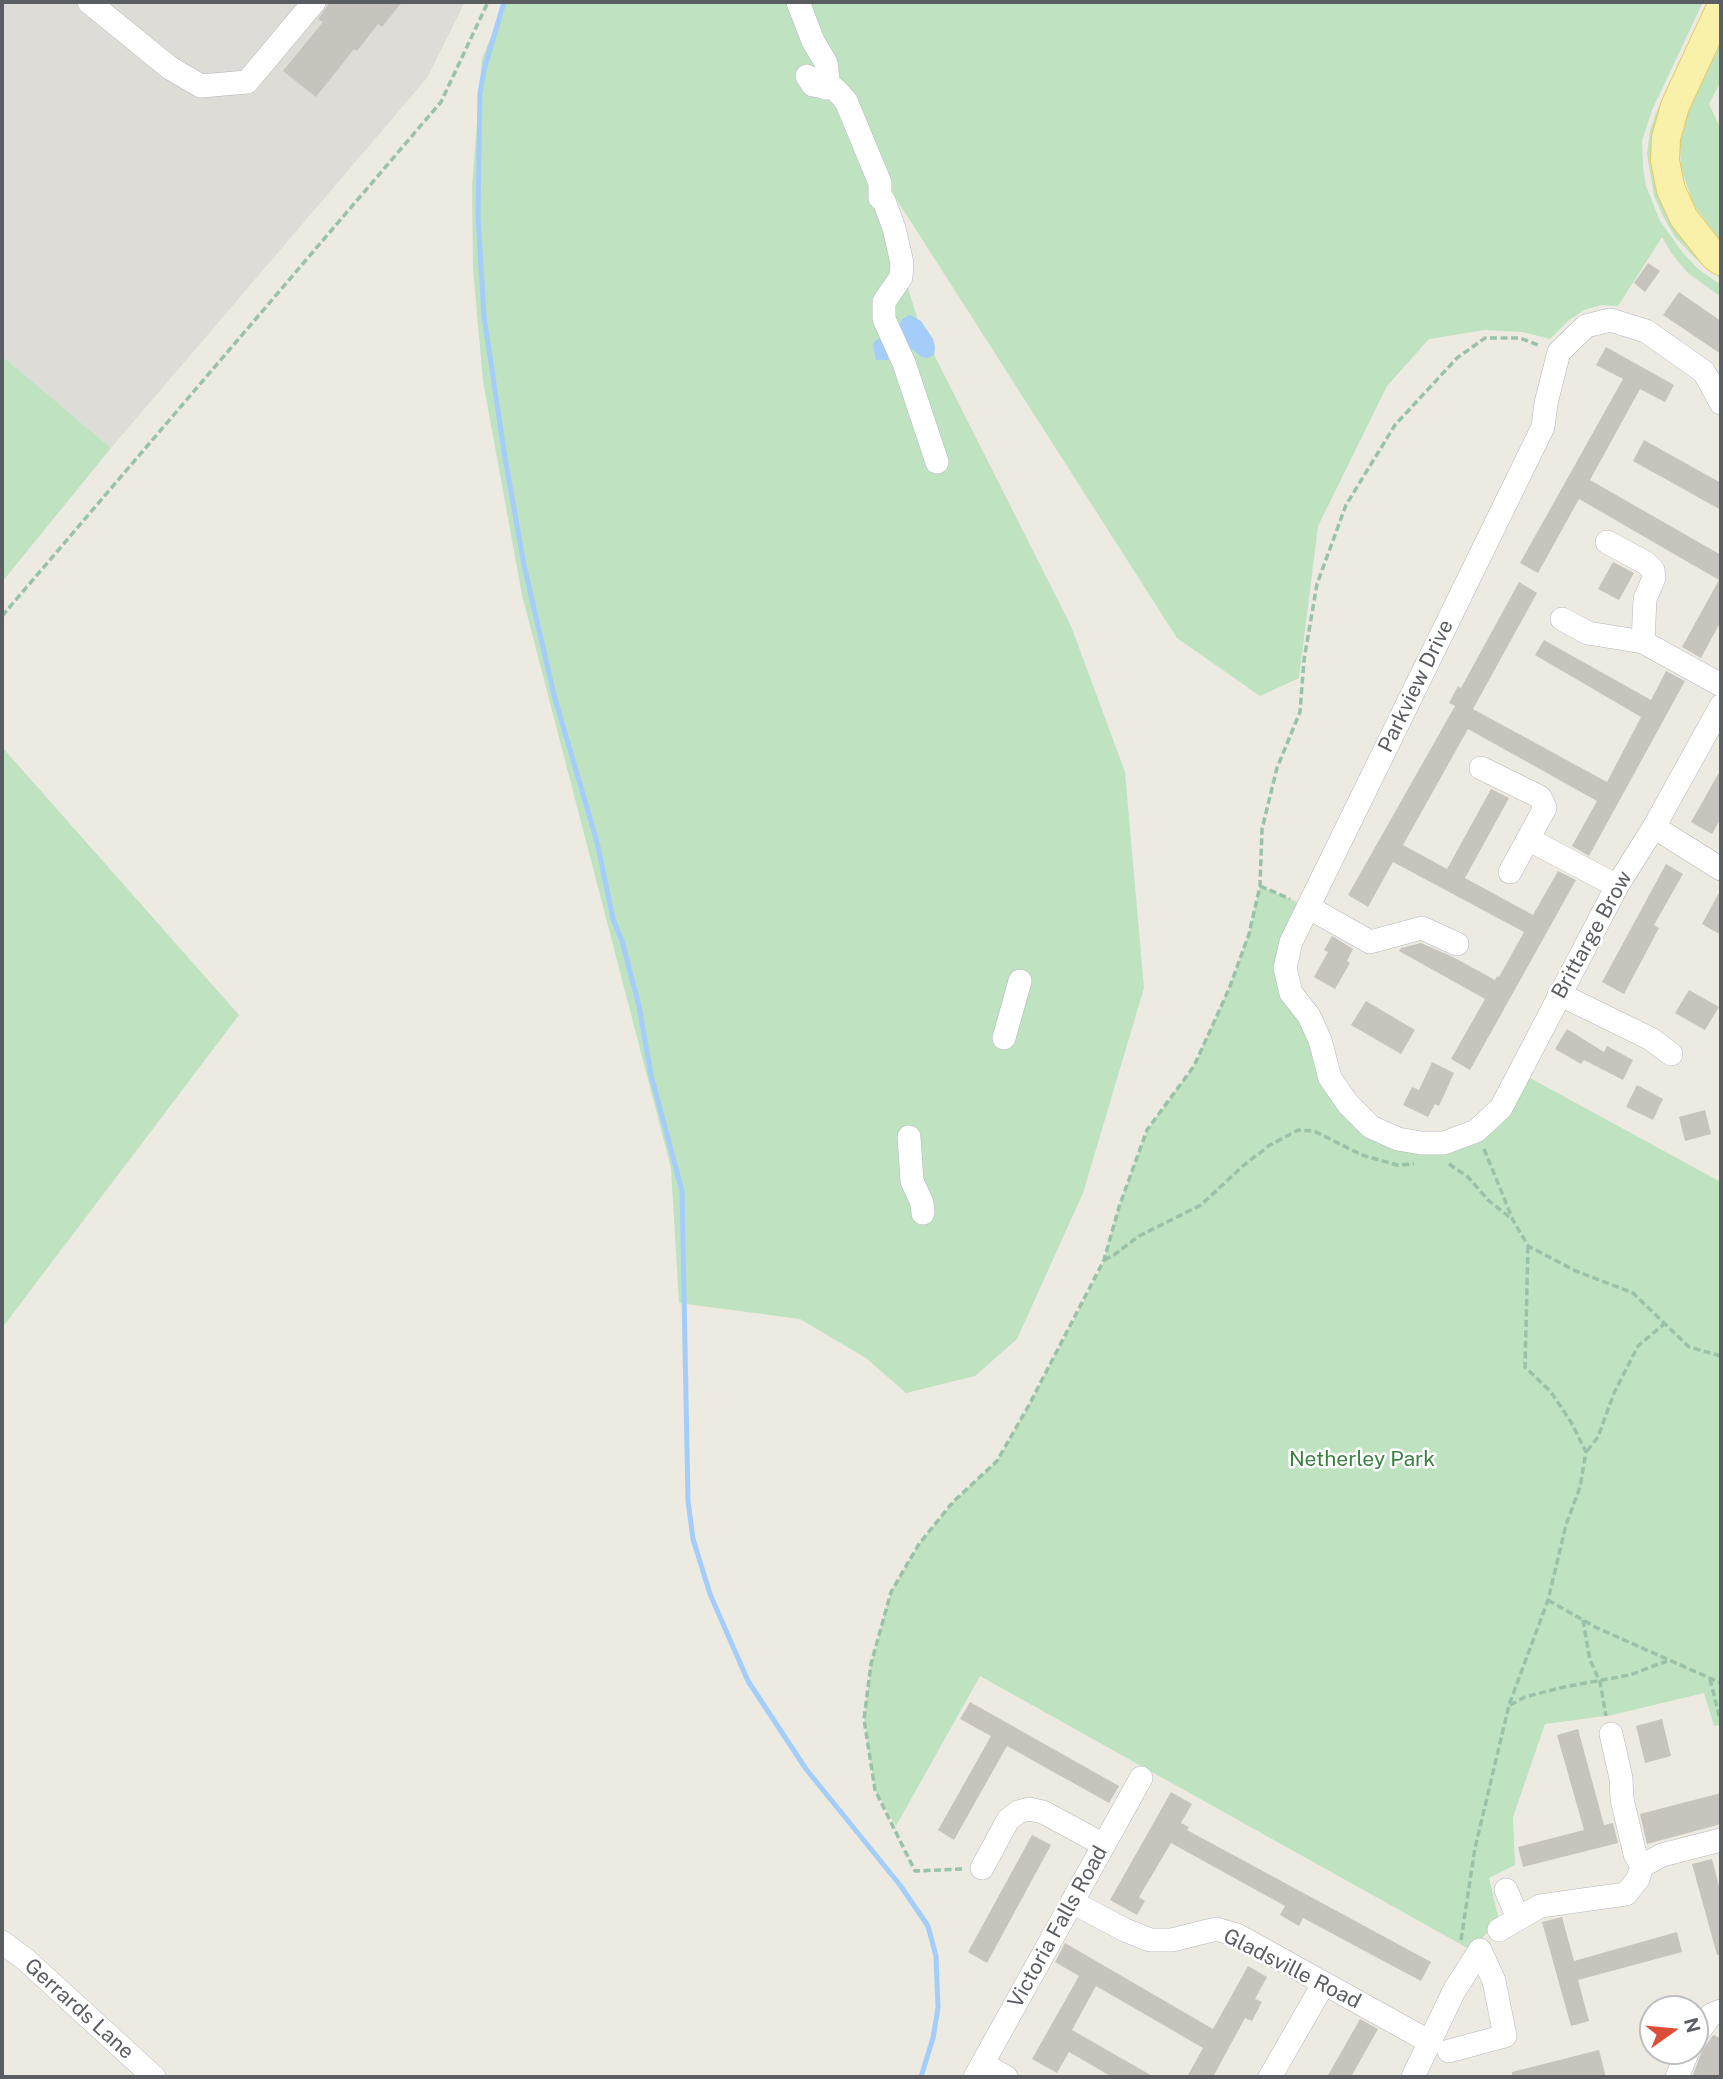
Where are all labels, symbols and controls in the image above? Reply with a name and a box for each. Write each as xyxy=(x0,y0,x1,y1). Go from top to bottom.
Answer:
street label: Parkview Drive xyxy=(1373,616,1459,756)
street label: Brittarge Brow xyxy=(1547,867,1637,1003)
park label: Netherley Park xyxy=(1289,1447,1435,1473)
street label: Victoria Falls Road xyxy=(1003,1841,1113,2013)
street label: Gladsville Road xyxy=(1219,1924,1365,2014)
street label: Gerrards Lane xyxy=(19,1953,139,2065)
north arrow xyxy=(1639,1995,1709,2065)
text: N xyxy=(1680,2015,1705,2035)

